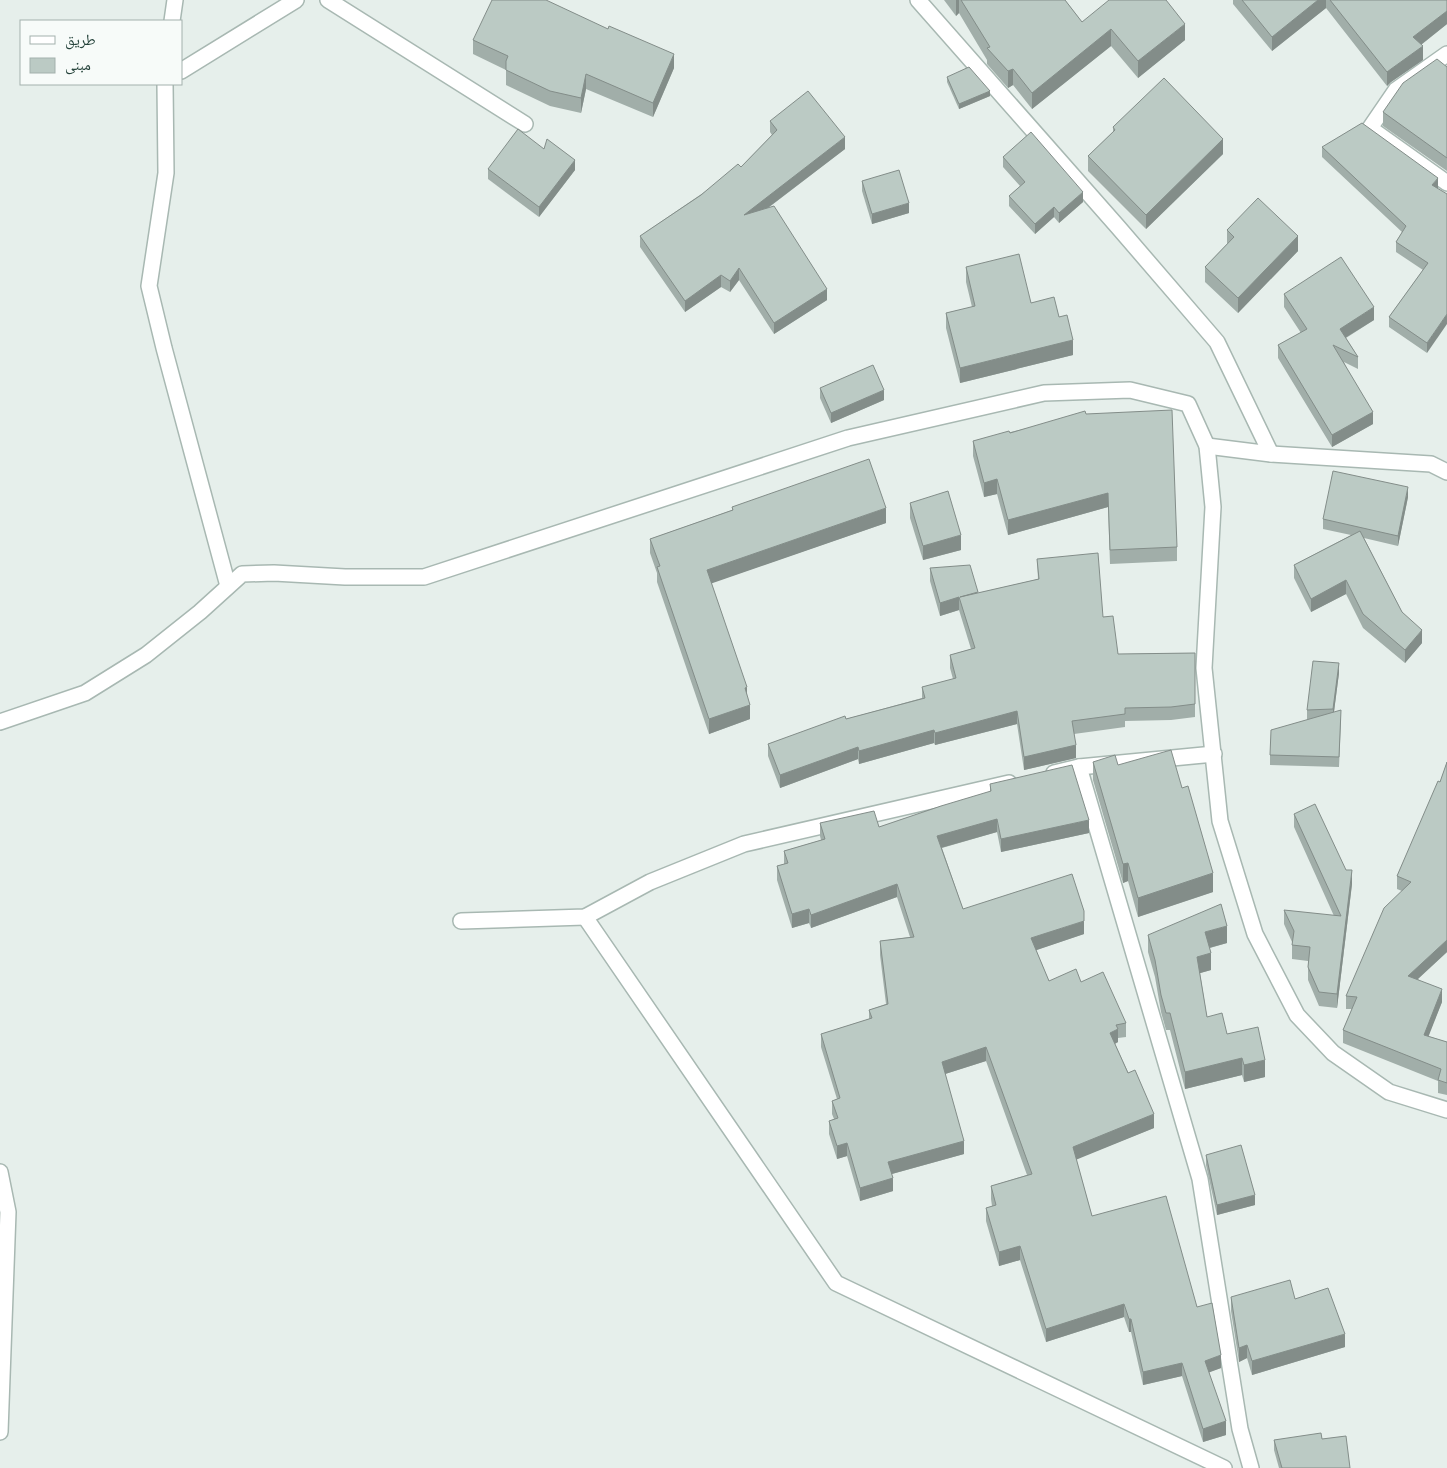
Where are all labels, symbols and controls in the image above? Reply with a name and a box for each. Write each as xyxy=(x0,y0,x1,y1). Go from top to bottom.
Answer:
legend xyxy=(20,20,182,85)
text: طريق xyxy=(65,31,96,50)
text: مبنى xyxy=(65,56,91,75)

